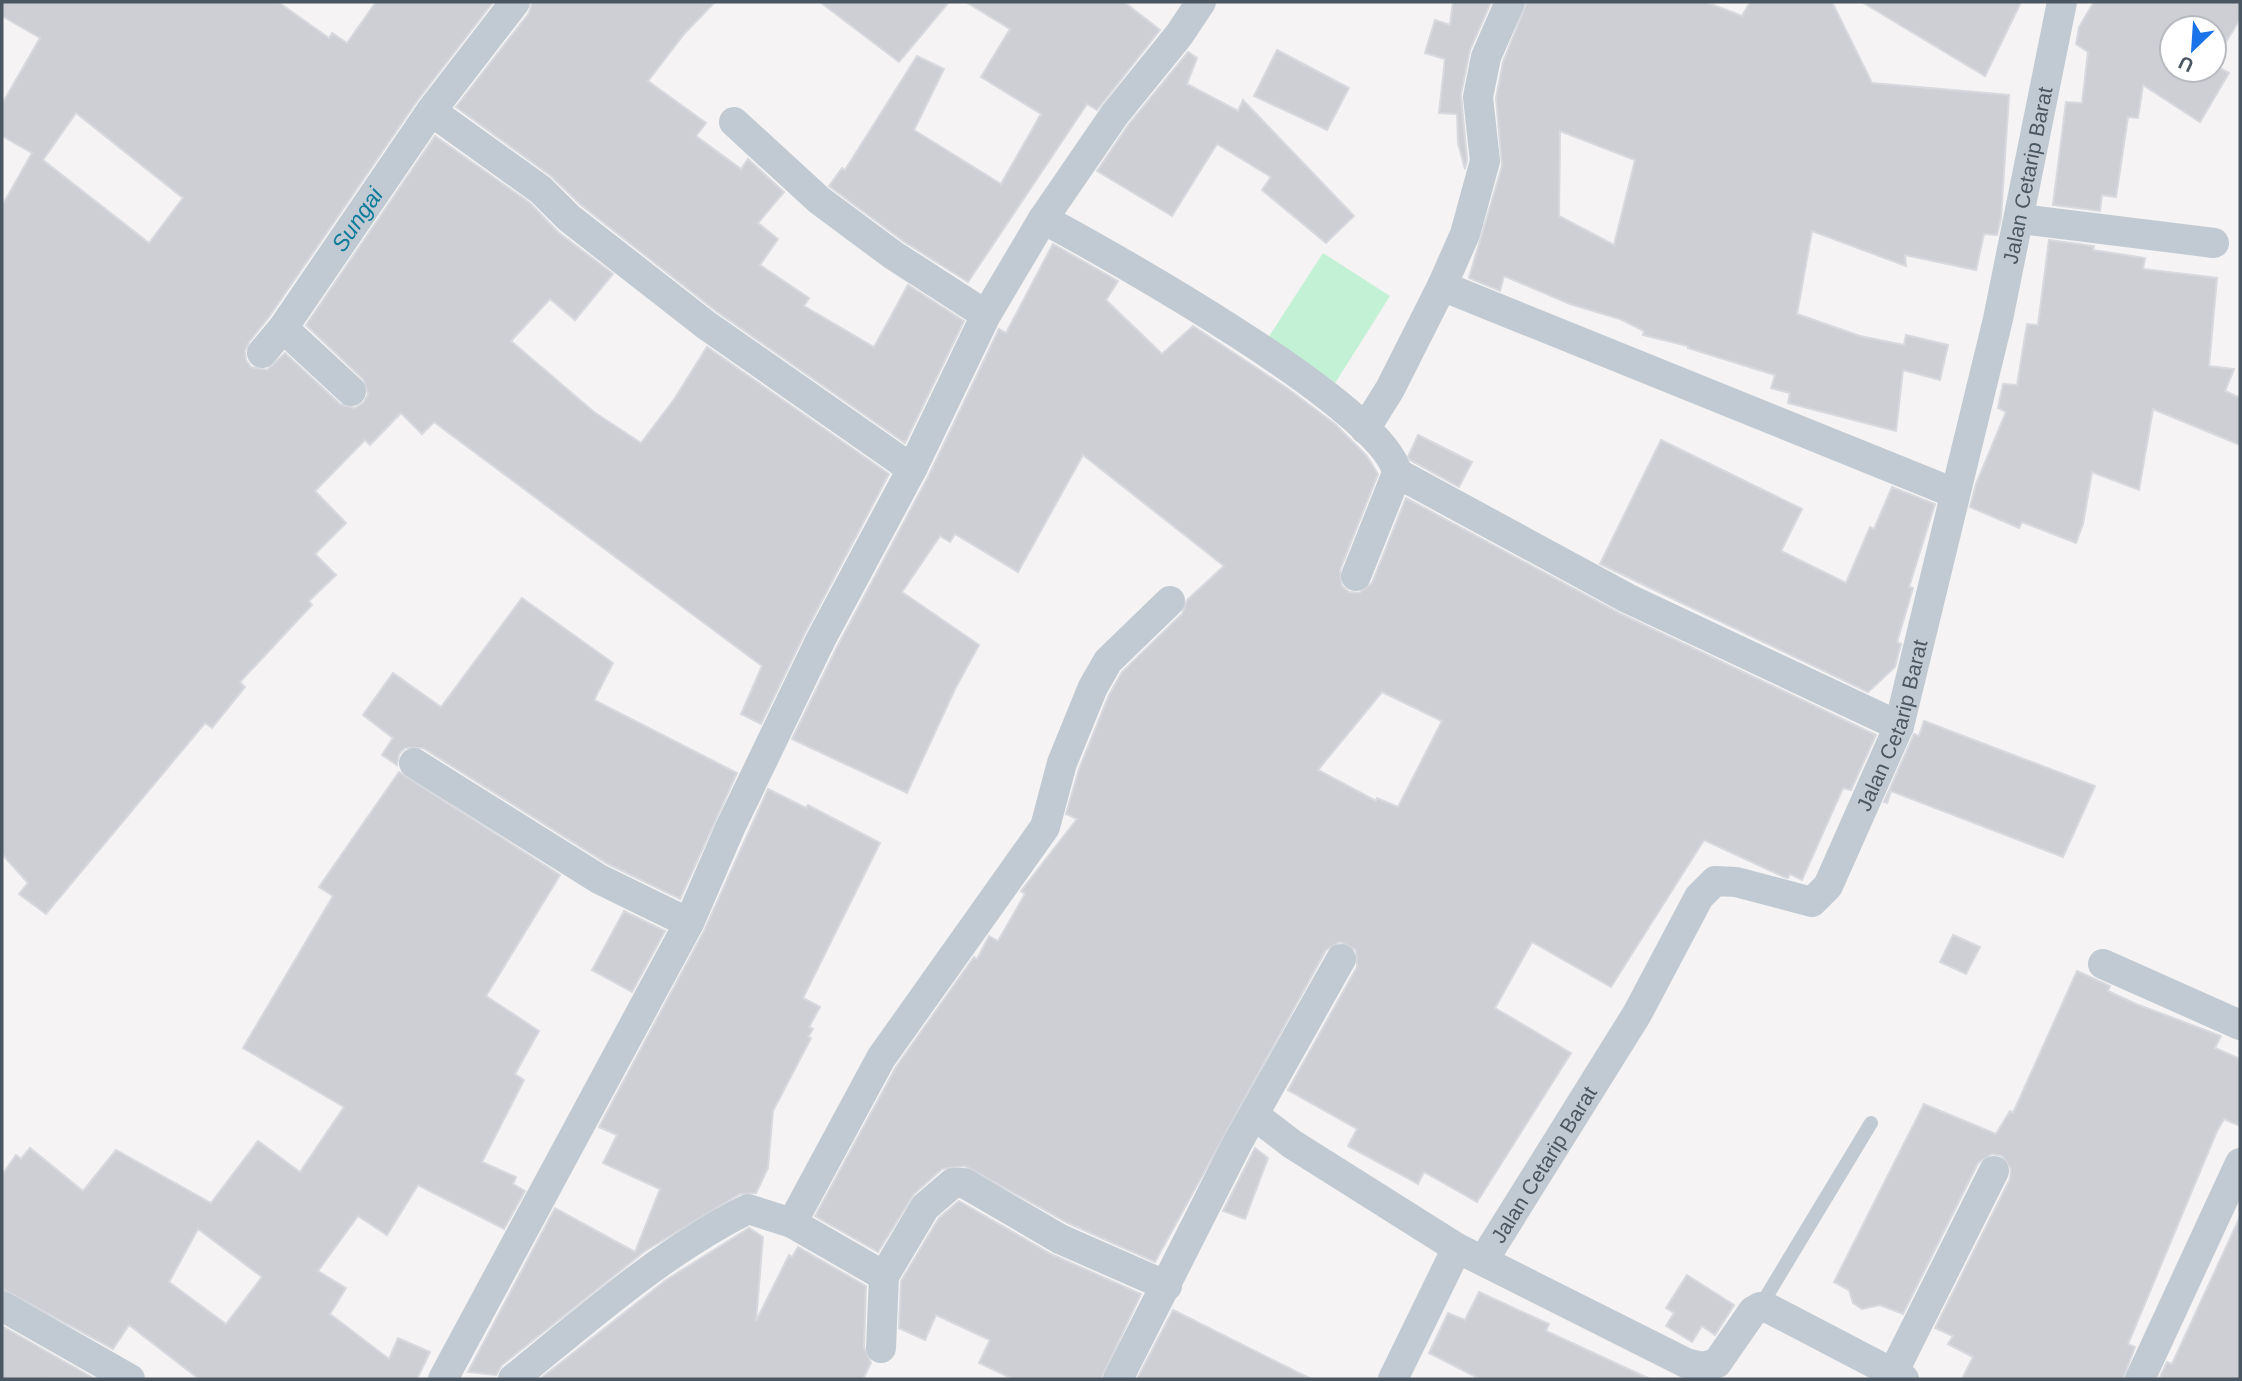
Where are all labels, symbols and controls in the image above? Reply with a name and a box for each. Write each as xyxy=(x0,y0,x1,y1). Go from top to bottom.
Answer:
north arrow xyxy=(2158,14,2228,84)
text: U xyxy=(2175,52,2197,76)
street label: Jalan Cetarip Barat xyxy=(1998,85,2056,266)
water label: Sungai xyxy=(326,182,388,256)
street label: Jalan Cetarip Barat xyxy=(1851,637,1931,814)
street label: Jalan Cetarip Barat xyxy=(1486,1082,1601,1247)

